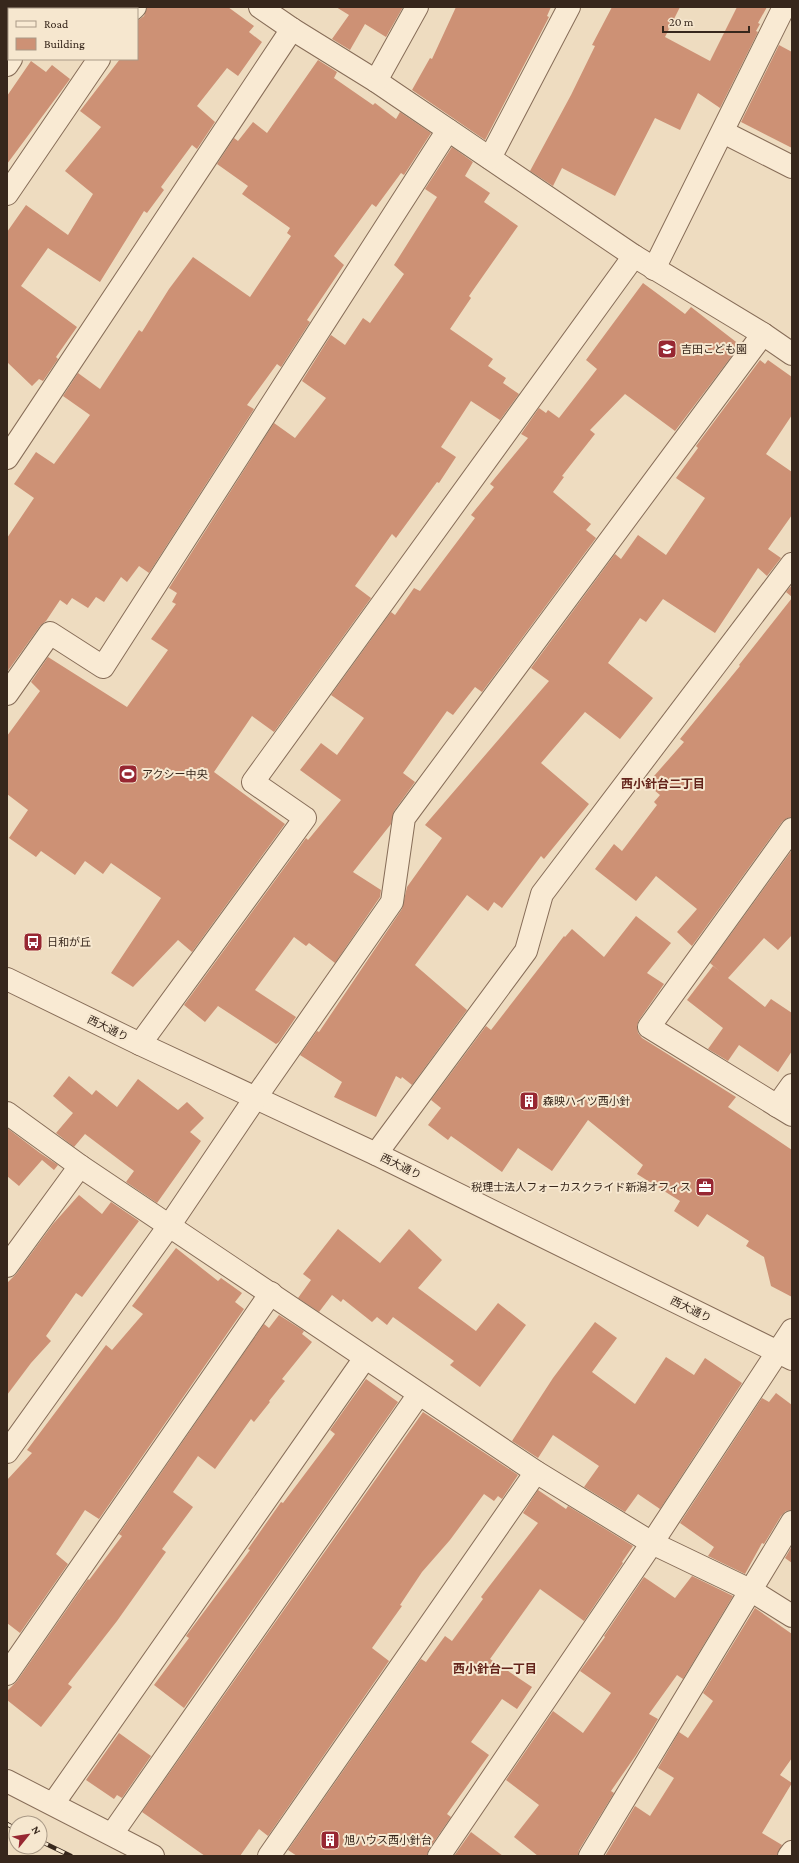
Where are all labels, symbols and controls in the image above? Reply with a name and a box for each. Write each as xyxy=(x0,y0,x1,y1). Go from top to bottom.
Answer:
legend xyxy=(8,8,138,60)
scale bar xyxy=(663,8,749,34)
text: 20 m xyxy=(669,15,694,29)
text: Road xyxy=(44,17,69,31)
text: Building xyxy=(44,37,85,51)
school or university icon: 吉田こども園 xyxy=(656,338,678,360)
place label: 吉田こども園 xyxy=(681,343,747,355)
sports icon: アクシー中央 xyxy=(117,763,139,785)
place label: アクシー中央 xyxy=(142,768,208,780)
district label: 西小針台二丁目 xyxy=(621,777,705,791)
bus stop icon: 日和が丘 xyxy=(22,931,44,953)
place label: 日和が丘 xyxy=(47,936,91,948)
street label: 西大通り xyxy=(86,1013,130,1043)
building icon: 森映ハイツ西小針 xyxy=(518,1090,540,1112)
place label: 森映ハイツ西小針 xyxy=(543,1095,631,1107)
street label: 西大通り xyxy=(379,1151,423,1181)
office icon: 税理士法人フォーカスクライド新潟オフィス xyxy=(694,1176,716,1198)
place label: 税理士法人フォーカスクライド新潟オフィス xyxy=(471,1181,691,1193)
street label: 西大通り xyxy=(669,1294,713,1324)
district label: 西小針台一丁目 xyxy=(453,1662,537,1676)
north arrow xyxy=(8,1815,48,1855)
text: N xyxy=(30,1824,44,1837)
building icon: 旭ハウス西小針台 xyxy=(319,1829,341,1851)
place label: 旭ハウス西小針台 xyxy=(344,1834,432,1846)

